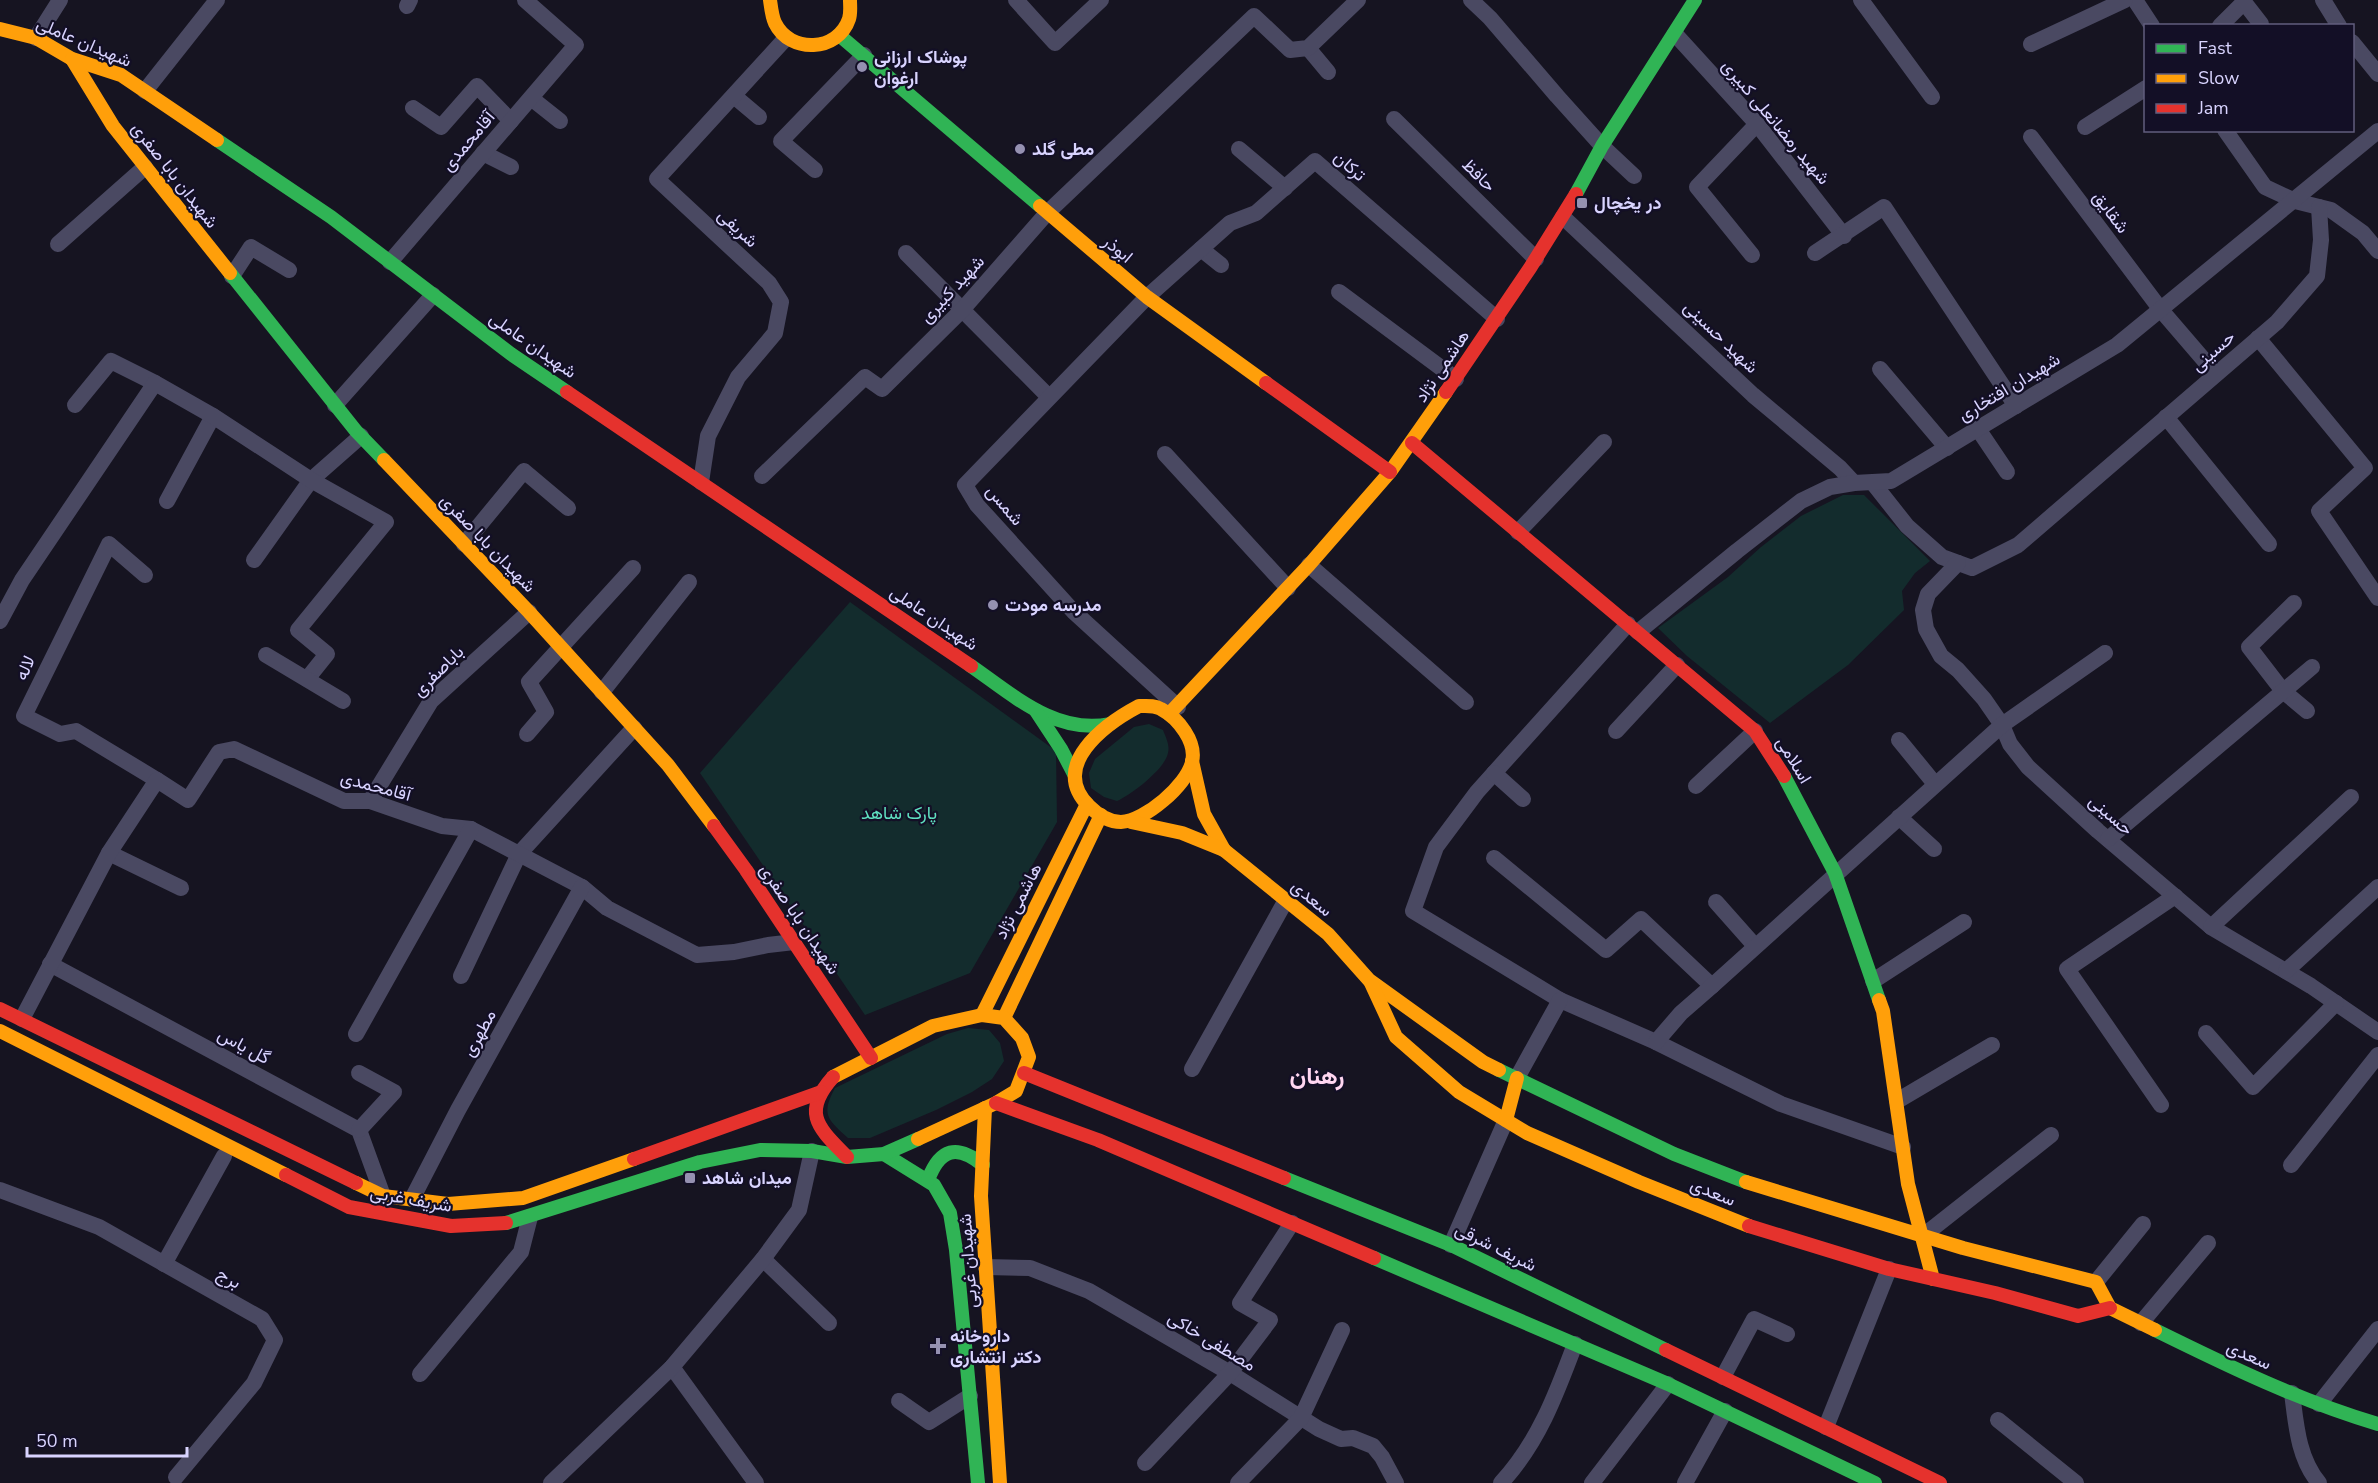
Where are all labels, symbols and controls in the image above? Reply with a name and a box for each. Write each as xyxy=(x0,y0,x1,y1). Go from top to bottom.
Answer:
street label: شهیدان عاملی xyxy=(33,11,135,73)
legend xyxy=(2144,24,2354,132)
text: Fast xyxy=(2198,36,2233,60)
place label: پوشاک ارزانی ارغوان xyxy=(874,45,967,90)
street label: شهید رمضانعلی کبیری xyxy=(1716,54,1836,190)
marker: پوشاک ارزانی ارغوان xyxy=(855,60,869,74)
text: Slow xyxy=(2198,66,2239,90)
text: Jam xyxy=(2197,96,2229,120)
street label: آقامحمدی xyxy=(436,104,502,176)
street label: شهیدان بابا صفری xyxy=(126,117,224,233)
place label: مطی گلد xyxy=(1032,137,1095,161)
marker: مطی گلد xyxy=(1013,142,1027,156)
street label: ترکان xyxy=(1329,145,1371,187)
street label: حافظ xyxy=(1457,153,1501,197)
street label: شقایق xyxy=(2087,186,2135,238)
place label: در یخچال xyxy=(1594,191,1662,215)
marker: در یخچال xyxy=(1575,196,1589,210)
street label: شریفی xyxy=(712,203,764,253)
street label: ابوذر xyxy=(1097,229,1138,269)
street label: شهید کبیری xyxy=(914,250,990,328)
street label: شهید حسینی xyxy=(1678,295,1764,379)
street label: شهیدان عاملی xyxy=(485,306,581,384)
street label: هاشمی نژاد xyxy=(1409,325,1475,407)
street label: حسینی xyxy=(2186,325,2240,377)
street label: شهیدان افتخاری xyxy=(1954,347,2064,427)
street label: شمس xyxy=(981,479,1029,531)
street label: شهیدان بابا صفری xyxy=(435,488,541,598)
street label: شهیدان عاملی xyxy=(885,580,983,656)
place label: مدرسه مودت xyxy=(1005,593,1102,617)
marker: مدرسه مودت xyxy=(986,598,1000,612)
street label: باباصفری xyxy=(407,640,469,702)
street label: لاله xyxy=(9,652,41,684)
street label: اسلامی xyxy=(1771,732,1817,788)
street label: آقامحمدی xyxy=(338,765,416,807)
street label: حسینی xyxy=(2084,789,2138,841)
park label: پارک شاهد xyxy=(861,801,937,825)
street label: شهیدان بابا صفری xyxy=(754,859,846,979)
street label: هاشمی نژاد xyxy=(989,859,1047,943)
street label: سعدی xyxy=(1286,874,1338,922)
street label: مطهری xyxy=(456,1005,502,1061)
street label: گل یاس xyxy=(214,1022,274,1070)
district label: رهنان xyxy=(1289,1060,1345,1092)
place label: میدان شاهد xyxy=(702,1166,792,1190)
marker: میدان شاهد xyxy=(683,1171,697,1185)
street label: سعدی xyxy=(1687,1172,1739,1212)
street label: شریف غربی xyxy=(368,1180,454,1218)
street label: شهیدان غربی xyxy=(953,1213,983,1309)
street label: شریف شرقی xyxy=(1451,1217,1541,1277)
street label: برج xyxy=(212,1262,246,1294)
street label: مصطفی خاکی xyxy=(1163,1305,1261,1377)
place label: داروخانه دکتر انتشاری xyxy=(950,1324,1041,1369)
street label: سعدی xyxy=(2223,1335,2275,1375)
marker: داروخانه دکتر انتشاری xyxy=(931,1339,945,1353)
scale bar xyxy=(27,1420,188,1458)
text: 50 m xyxy=(36,1429,78,1453)

